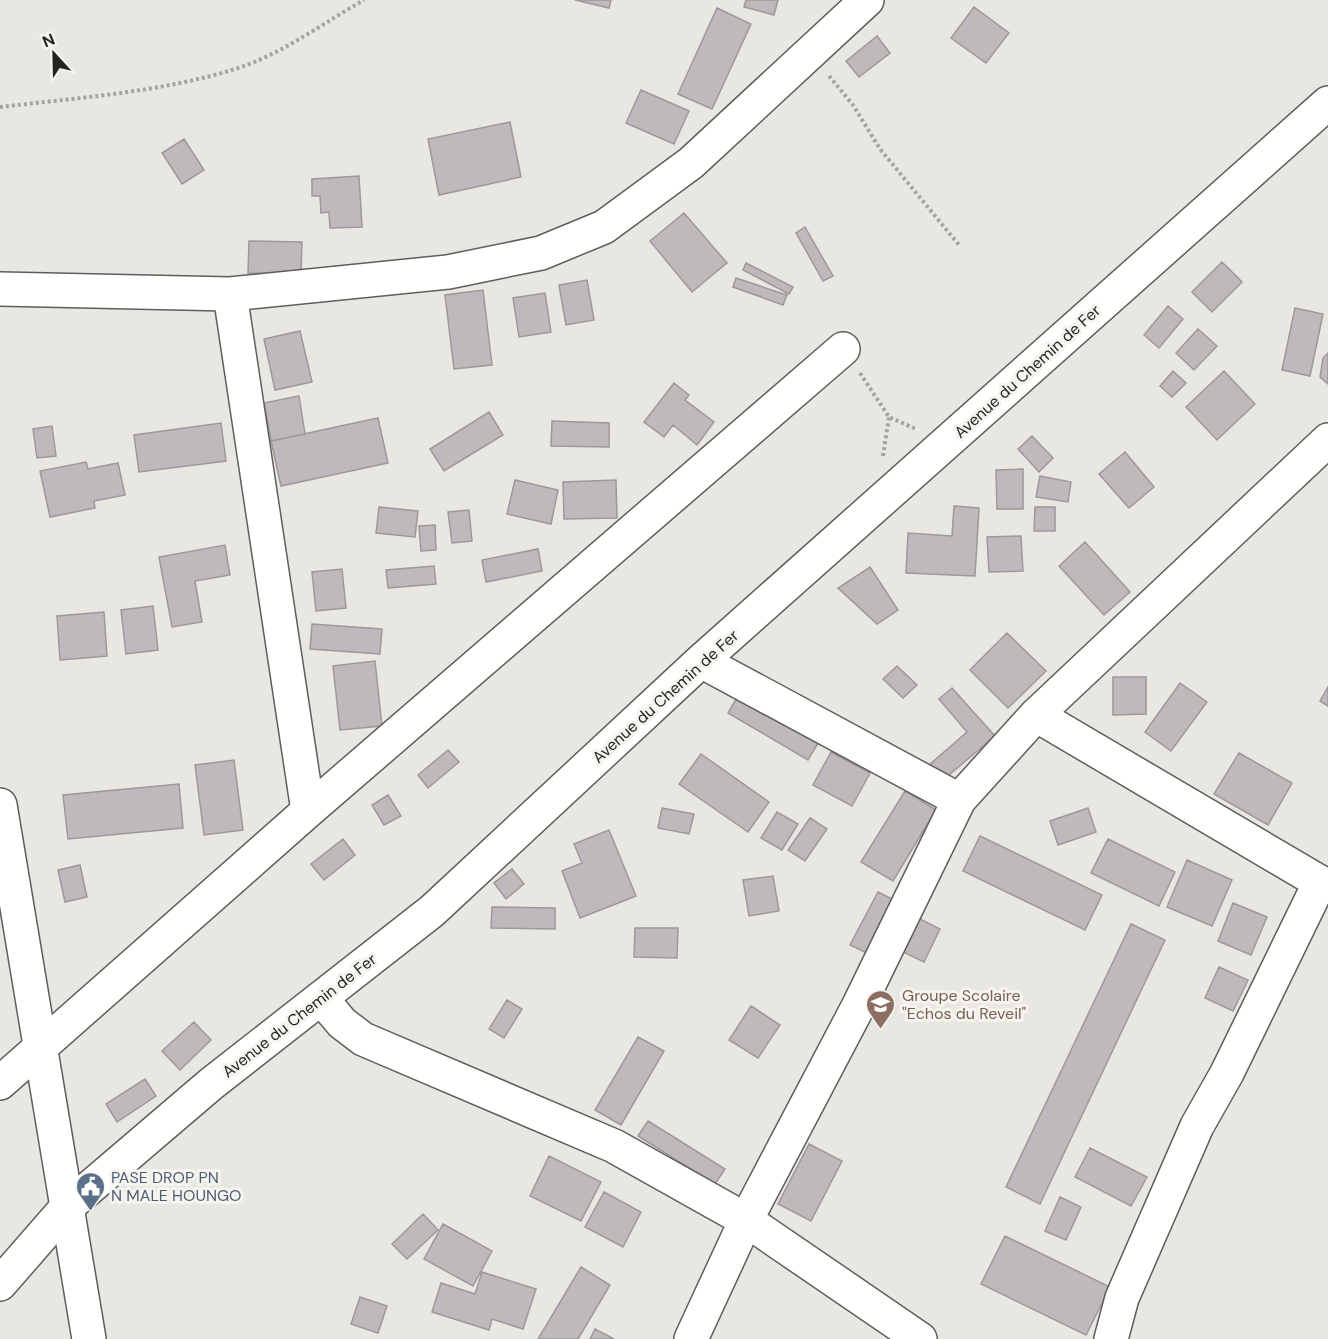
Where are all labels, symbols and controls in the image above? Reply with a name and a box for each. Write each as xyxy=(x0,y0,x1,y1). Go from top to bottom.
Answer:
north arrow xyxy=(24,24,84,84)
text: N xyxy=(39,29,58,52)
street label: Avenue du Chemin de Fer xyxy=(950,300,1105,443)
street label: Avenue du Chemin de Fer xyxy=(588,625,743,768)
street label: Avenue du Chemin de Fer xyxy=(218,949,381,1082)
place label: Groupe Scolaire "Echos du Reveil" xyxy=(902,985,1027,1024)
school or university icon: Groupe Scolaire "Echos du Reveil" xyxy=(865,988,897,1030)
place label: PASE DROP PN N MALE HOUNGO xyxy=(111,1167,241,1206)
public building icon: PASE DROP PN N MALE HOUNGO xyxy=(74,1170,106,1212)

